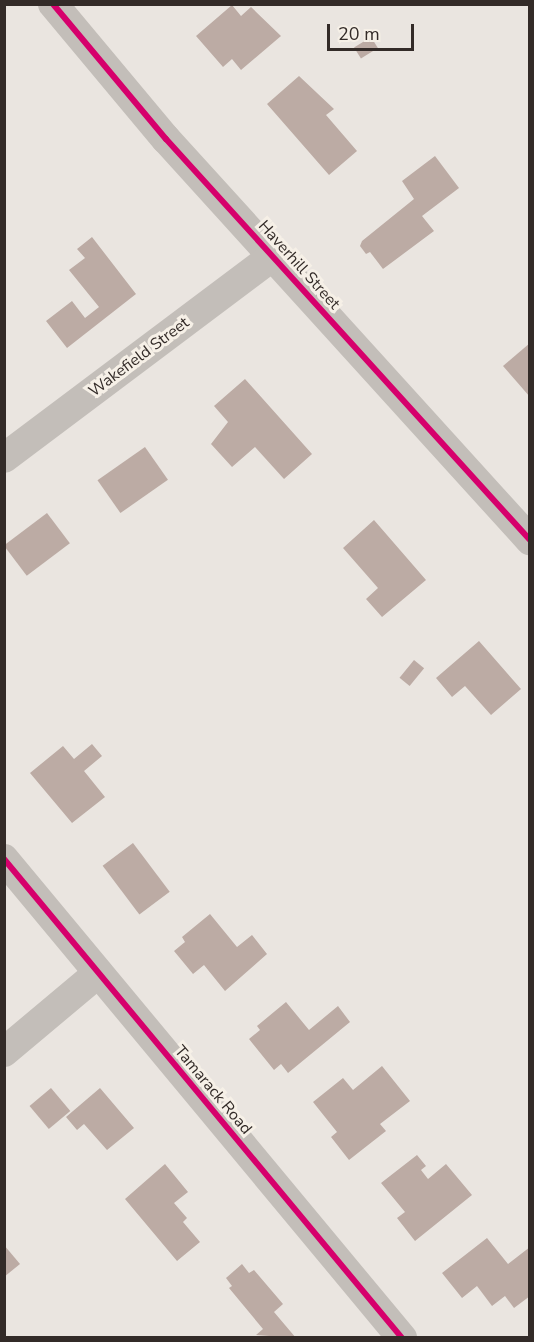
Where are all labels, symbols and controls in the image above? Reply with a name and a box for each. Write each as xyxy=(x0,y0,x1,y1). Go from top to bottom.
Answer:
scale bar xyxy=(330,12,417,50)
text: 20 m xyxy=(338,22,380,46)
street label: Haverhill Street xyxy=(254,217,344,313)
street label: Wakefield Street xyxy=(85,313,193,401)
street label: Tamarack Road xyxy=(170,1042,256,1138)

